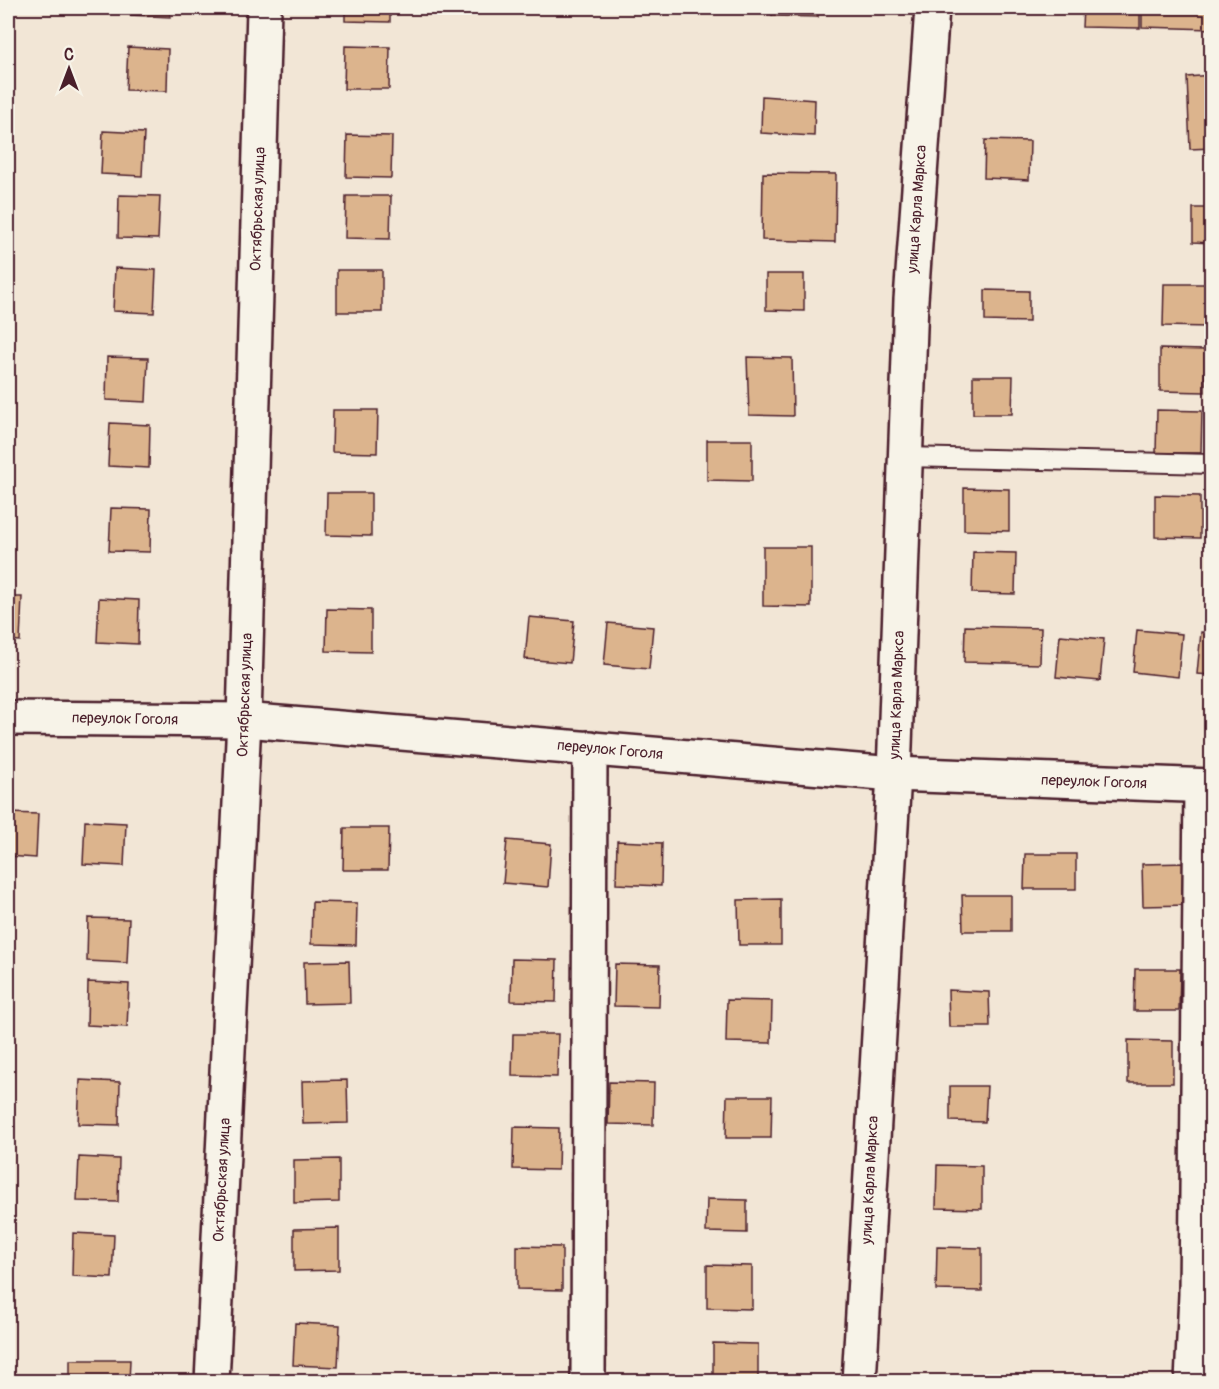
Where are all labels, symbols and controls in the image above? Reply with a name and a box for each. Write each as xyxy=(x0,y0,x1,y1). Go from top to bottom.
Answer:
north arrow xyxy=(39,39,99,99)
text: С xyxy=(64,45,74,65)
street label: улица Карла Маркса xyxy=(903,144,931,275)
street label: Октябрьская улица xyxy=(246,146,270,272)
street label: улица Карла Маркса xyxy=(885,630,909,761)
street label: Октябрьская улица xyxy=(233,632,257,758)
street label: переулок Гоголя xyxy=(72,709,178,729)
street label: переулок Гоголя xyxy=(556,736,664,764)
street label: переулок Гоголя xyxy=(1041,771,1147,793)
street label: улица Карла Маркса xyxy=(857,1115,883,1246)
street label: Октябрьская улица xyxy=(209,1117,235,1243)

